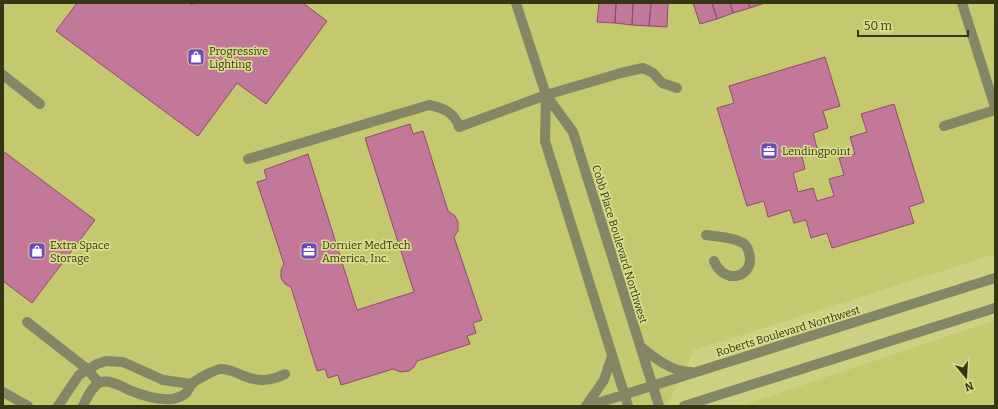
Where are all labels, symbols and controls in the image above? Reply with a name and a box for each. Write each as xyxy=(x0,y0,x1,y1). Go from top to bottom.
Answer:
scale bar xyxy=(858,12,968,38)
text: 50 m xyxy=(864,19,893,33)
place label: Progressive Lighting xyxy=(209,45,268,71)
shop icon: Progressive Lighting xyxy=(186,47,206,67)
office icon: Lendingpoint xyxy=(759,141,779,161)
place label: Lendingpoint xyxy=(782,145,851,158)
street label: Cobb Place Boulevard Northwest xyxy=(589,163,650,325)
place label: Extra Space Storage xyxy=(50,239,109,265)
place label: Dornier MedTech America, Inc. xyxy=(322,239,411,265)
shop icon: Extra Space Storage xyxy=(27,241,47,261)
office icon: Dornier MedTech America, Inc. xyxy=(299,241,319,261)
street label: Roberts Boulevard Northwest xyxy=(715,303,862,360)
north arrow xyxy=(946,357,986,397)
text: N xyxy=(962,379,975,394)

